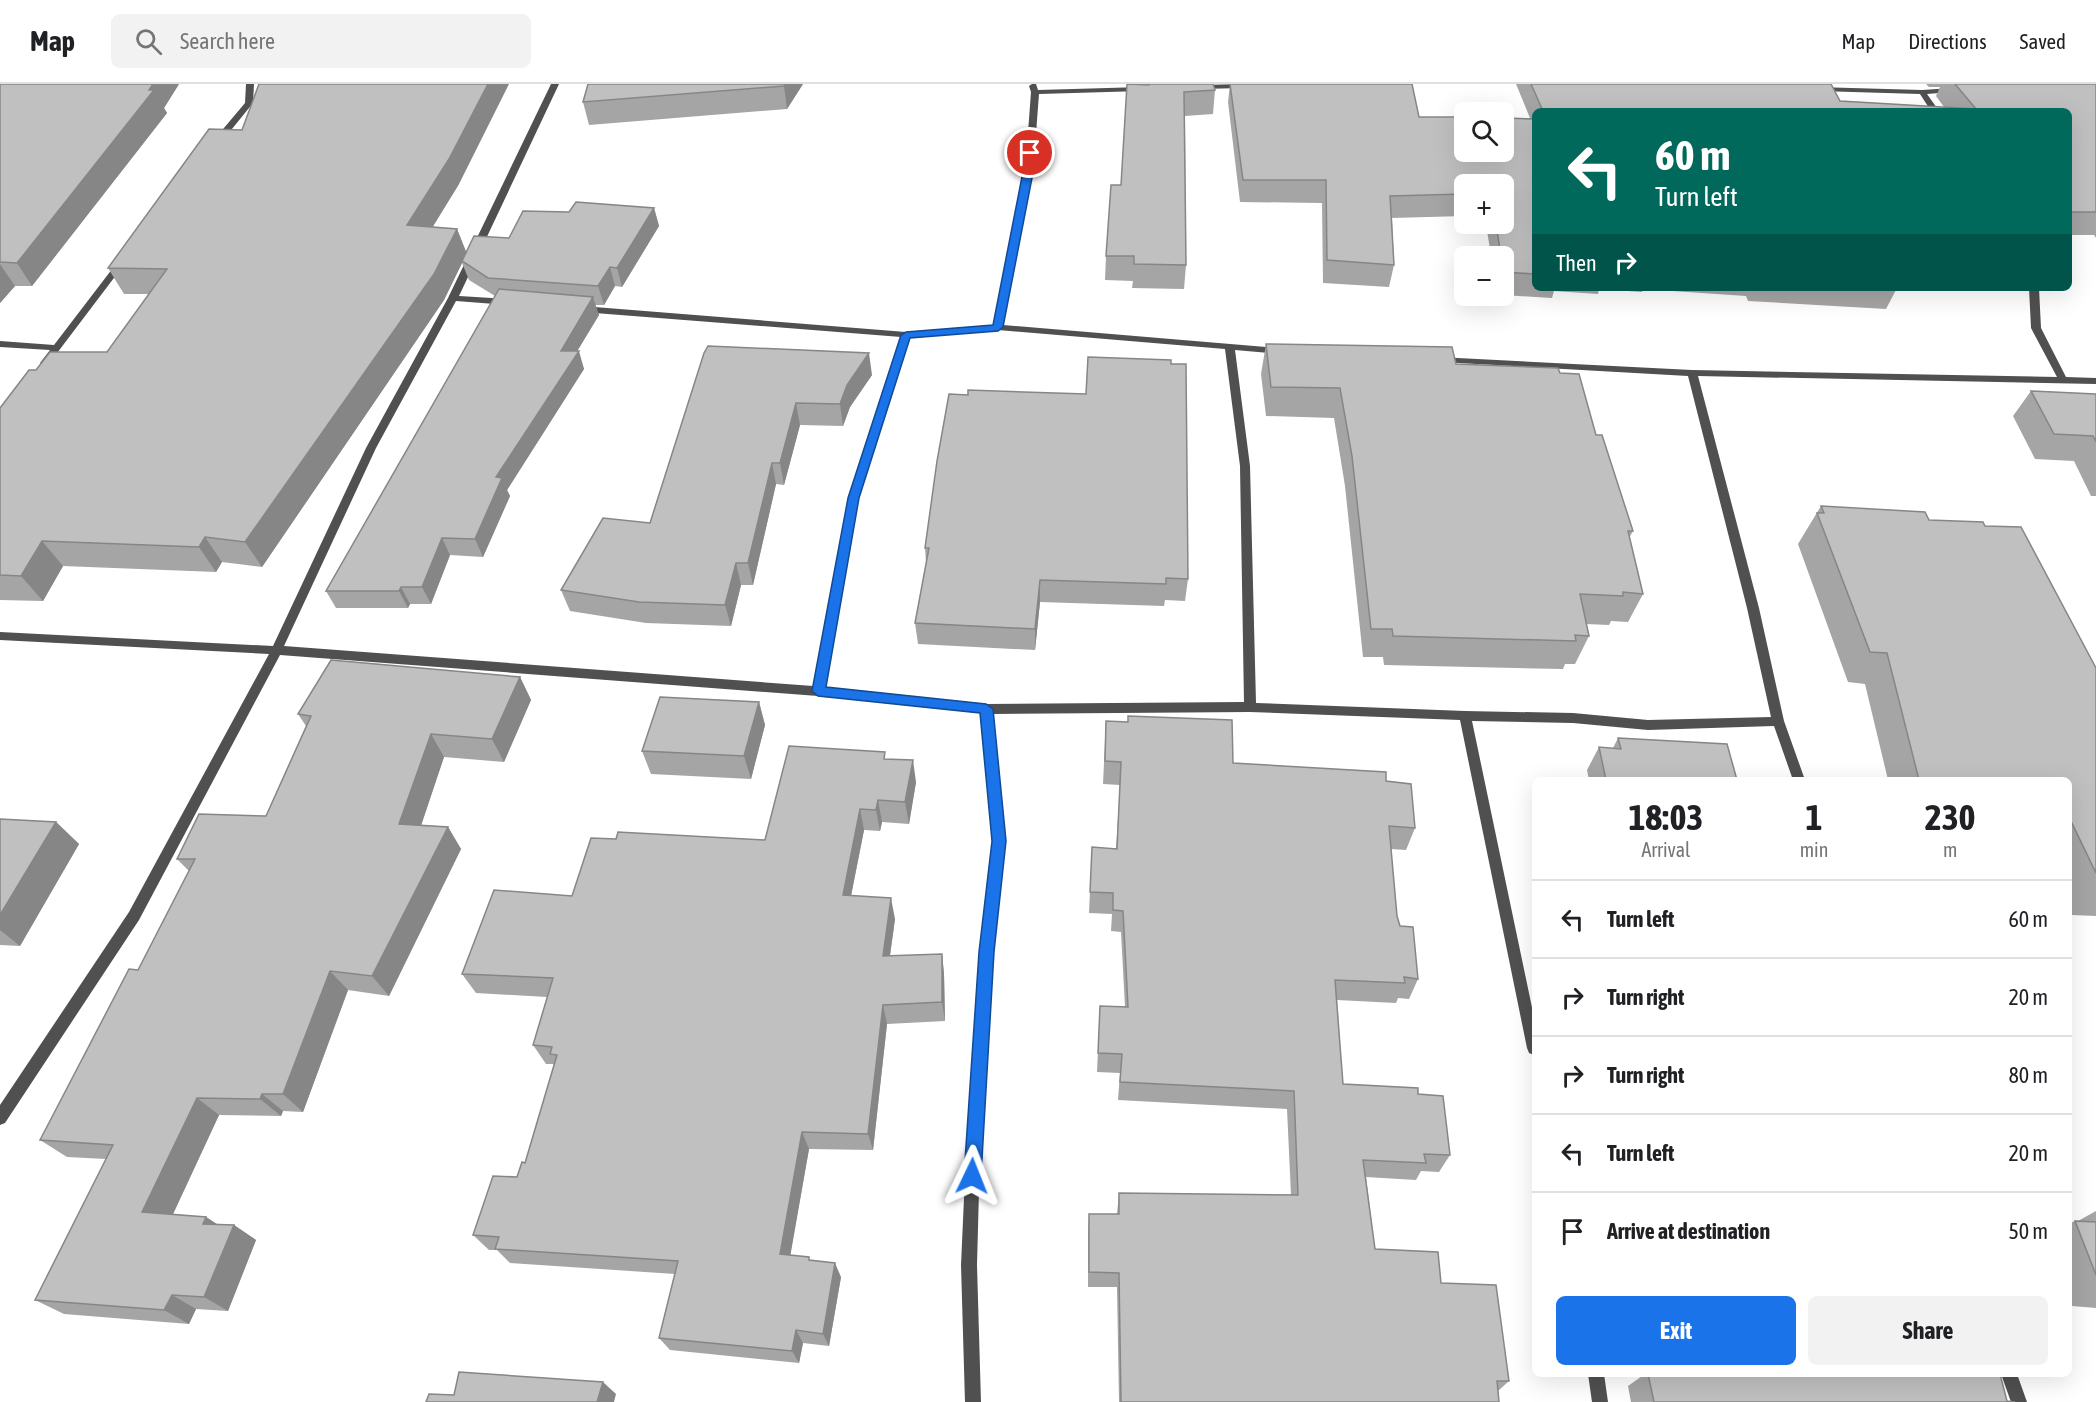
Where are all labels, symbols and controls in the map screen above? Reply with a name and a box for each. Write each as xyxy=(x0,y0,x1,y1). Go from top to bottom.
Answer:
search box xyxy=(111,14,531,68)
text: Map xyxy=(30,25,75,57)
icon: search xyxy=(132,25,165,58)
text: Search here xyxy=(180,28,275,54)
text: Map xyxy=(1841,29,1875,53)
text: Directions xyxy=(1908,29,1987,53)
text: Saved xyxy=(2020,29,2066,53)
map controls xyxy=(1454,102,1514,306)
button: search xyxy=(1454,102,1514,162)
pin xyxy=(1004,127,1055,178)
text: 60 m xyxy=(1655,131,1730,179)
icon: left xyxy=(1556,132,1634,210)
icon: arrive xyxy=(1013,136,1046,169)
button: + xyxy=(1454,174,1514,234)
text: Turn left xyxy=(1655,181,1738,212)
button: − xyxy=(1454,246,1514,306)
icon: right xyxy=(1609,246,1642,279)
text: Then xyxy=(1556,250,1597,276)
text: 18:03 xyxy=(1628,796,1703,838)
text: 1 xyxy=(1806,796,1822,838)
text: 230 xyxy=(1925,796,1976,838)
text: Arrival xyxy=(1641,838,1690,861)
text: min xyxy=(1800,838,1828,861)
text: m xyxy=(1943,838,1957,861)
icon: left xyxy=(1556,903,1589,936)
text: Turn left xyxy=(1607,906,1674,932)
text: 60 m xyxy=(2008,906,2048,932)
icon: right xyxy=(1556,981,1589,1014)
text: Turn right xyxy=(1607,984,1684,1010)
text: 20 m xyxy=(2008,984,2048,1010)
icon: right xyxy=(1556,1059,1589,1092)
text: Turn right xyxy=(1607,1062,1684,1088)
text: 80 m xyxy=(2008,1062,2048,1088)
icon: left xyxy=(1556,1137,1589,1170)
text: Turn left xyxy=(1607,1140,1674,1166)
text: 20 m xyxy=(2008,1140,2048,1166)
position arrow xyxy=(940,1144,1004,1208)
icon: arrive xyxy=(1556,1215,1589,1248)
text: Arrive at destination xyxy=(1607,1218,1770,1244)
text: 50 m xyxy=(2008,1218,2048,1244)
button: Exit xyxy=(1556,1296,1796,1365)
button: Share xyxy=(1808,1296,2048,1365)

